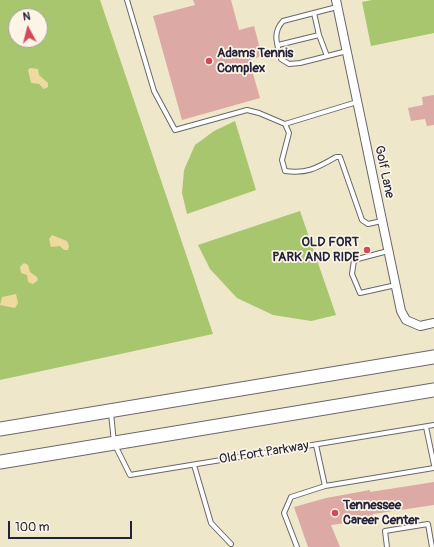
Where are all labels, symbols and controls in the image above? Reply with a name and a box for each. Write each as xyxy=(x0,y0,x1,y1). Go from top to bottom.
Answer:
north arrow xyxy=(8,8,48,48)
text: N xyxy=(22,10,31,23)
place label: Adams Tennis Complex xyxy=(217,46,293,77)
marker: Adams Tennis Complex xyxy=(204,56,214,66)
street label: Golf Lane xyxy=(371,144,397,200)
place label: OLD FORT PARK AND RIDE xyxy=(272,235,359,266)
marker: OLD FORT PARK AND RIDE xyxy=(362,245,372,255)
street label: Old Fort Parkway xyxy=(218,438,310,468)
place label: Tennessee Career Center xyxy=(343,498,419,529)
marker: Tennessee Career Center xyxy=(330,508,340,518)
scale bar xyxy=(10,513,134,539)
text: 100 m xyxy=(15,520,49,535)

